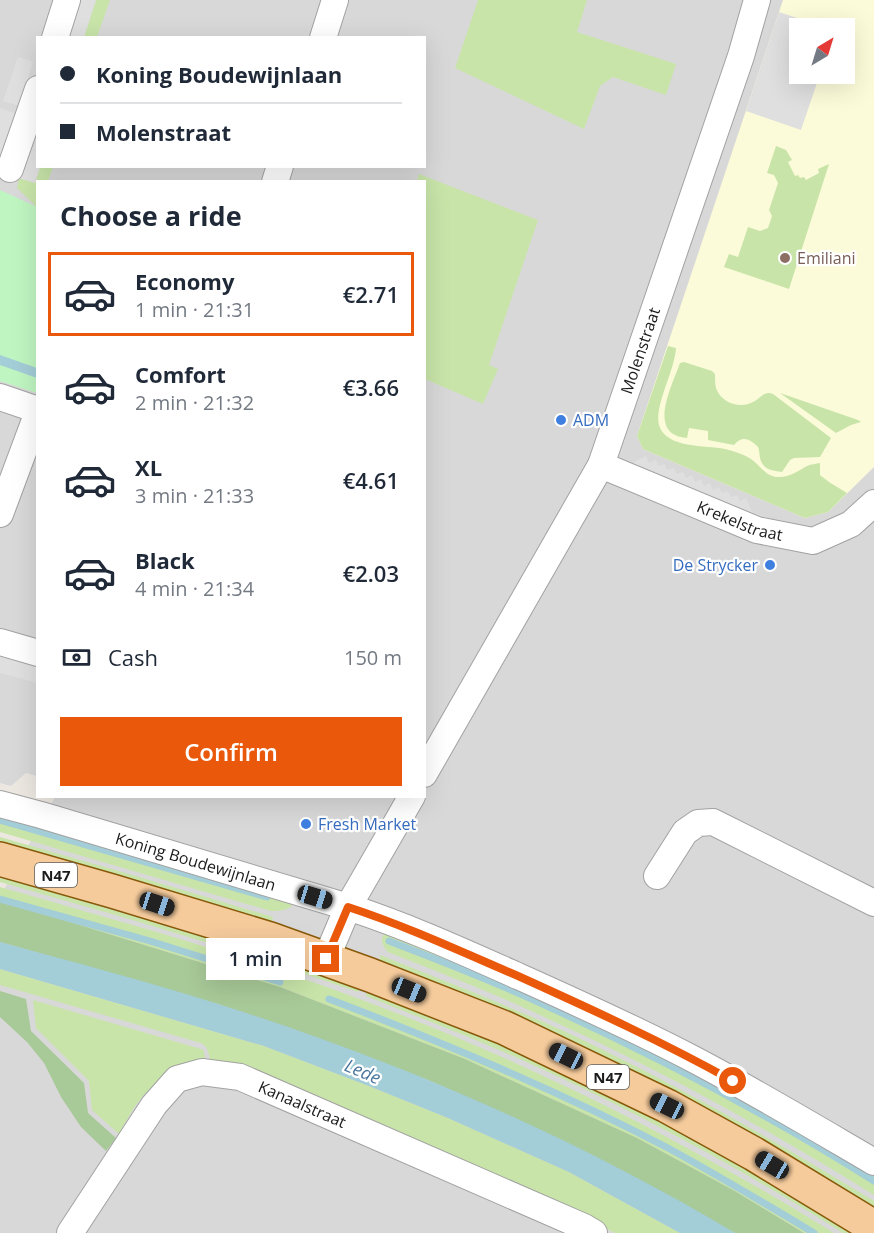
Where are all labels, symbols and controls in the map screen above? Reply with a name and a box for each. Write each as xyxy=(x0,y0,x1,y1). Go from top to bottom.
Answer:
north arrow xyxy=(789,18,855,84)
map controls xyxy=(789,18,855,84)
text: Koning Boudewijnlaan xyxy=(96,59,342,89)
text: Molenstraat xyxy=(96,117,231,147)
text: Choose a ride xyxy=(60,197,242,234)
place label: Emiliani xyxy=(797,247,856,269)
marker: Emiliani xyxy=(778,251,792,265)
text: Economy xyxy=(135,266,234,296)
icon: car xyxy=(63,267,117,321)
text: €2.71 xyxy=(343,279,399,309)
text: 1 min · 21:31 xyxy=(135,296,254,323)
street label: Molenstraat xyxy=(615,304,665,397)
text: Comfort xyxy=(135,359,226,389)
icon: car xyxy=(63,360,117,414)
text: €3.66 xyxy=(343,372,399,402)
text: 2 min · 21:32 xyxy=(135,389,254,416)
place label: ADM xyxy=(573,409,609,431)
marker: ADM xyxy=(554,413,568,427)
text: XL xyxy=(135,452,162,482)
icon: car xyxy=(63,453,117,507)
text: €4.61 xyxy=(343,465,399,495)
text: 3 min · 21:33 xyxy=(135,482,254,509)
street label: Krekelstraat xyxy=(694,495,785,546)
text: Black xyxy=(135,545,195,575)
icon: car xyxy=(63,546,117,600)
place label: De Strycker xyxy=(673,554,758,576)
text: €2.03 xyxy=(343,558,399,588)
marker: De Strycker xyxy=(763,558,777,572)
text: 4 min · 21:34 xyxy=(135,575,254,602)
icon: cash xyxy=(60,641,93,674)
text: Cash xyxy=(108,642,158,672)
text: 150 m xyxy=(344,644,402,671)
button: Confirm xyxy=(60,717,402,786)
place label: Fresh Market xyxy=(318,813,417,835)
marker: Fresh Market xyxy=(299,817,313,831)
street label: Koning Boudewijnlaan xyxy=(113,827,279,896)
road number: N47 xyxy=(35,863,77,887)
car xyxy=(295,883,335,911)
car xyxy=(137,890,177,918)
callout: 1 min xyxy=(206,938,305,980)
text: 1 min xyxy=(229,945,283,972)
route end xyxy=(312,945,339,972)
car xyxy=(389,975,429,1005)
car xyxy=(546,1040,586,1072)
water label: Lede xyxy=(341,1053,385,1089)
road number: N47 xyxy=(587,1065,629,1089)
route start xyxy=(719,1067,746,1094)
street label: Kanaalstraat xyxy=(255,1075,350,1133)
car xyxy=(647,1090,687,1122)
car xyxy=(752,1148,792,1182)

